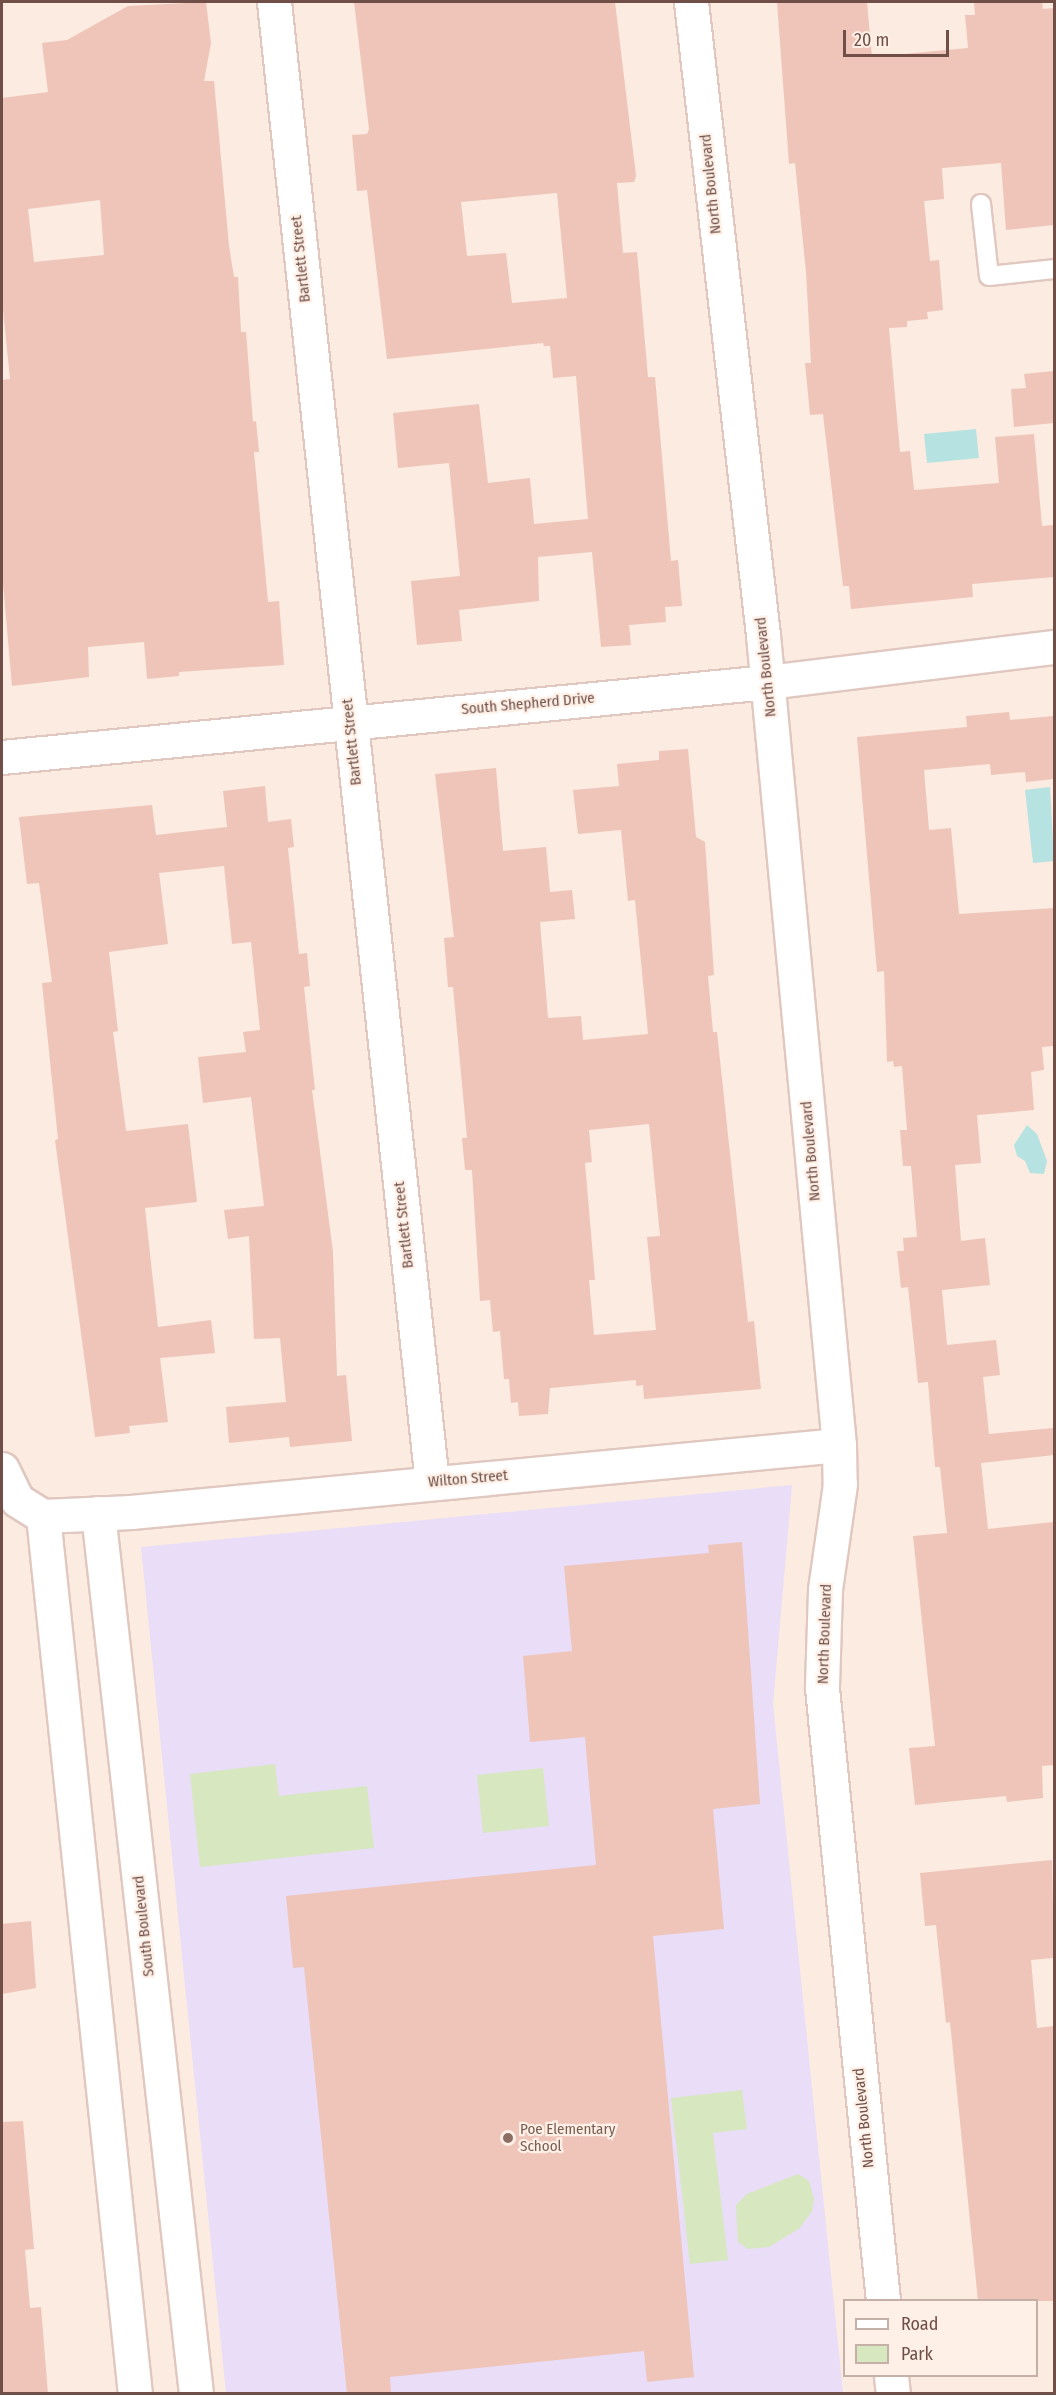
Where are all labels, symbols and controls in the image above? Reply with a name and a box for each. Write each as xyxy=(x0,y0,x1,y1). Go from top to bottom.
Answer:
scale bar xyxy=(846,18,952,56)
text: 20 m xyxy=(854,29,889,51)
street label: North Boulevard xyxy=(697,133,725,235)
street label: Bartlett Street xyxy=(287,215,315,303)
street label: North Boulevard xyxy=(752,616,780,718)
street label: South Shepherd Drive xyxy=(461,689,595,719)
street label: Bartlett Street xyxy=(338,698,366,786)
street label: North Boulevard xyxy=(798,1100,824,1202)
street label: Bartlett Street xyxy=(390,1181,418,1269)
street label: Wilton Street xyxy=(427,1467,509,1491)
street label: North Boulevard xyxy=(814,1584,836,1684)
street label: South Boulevard xyxy=(130,1875,158,1977)
street label: North Boulevard xyxy=(850,2067,878,2169)
place label: Poe Elementary School xyxy=(520,2120,615,2155)
marker: Poe Elementary School xyxy=(501,2131,515,2145)
legend xyxy=(843,2299,1038,2377)
text: Road xyxy=(901,2313,938,2335)
text: Park xyxy=(901,2343,933,2365)

